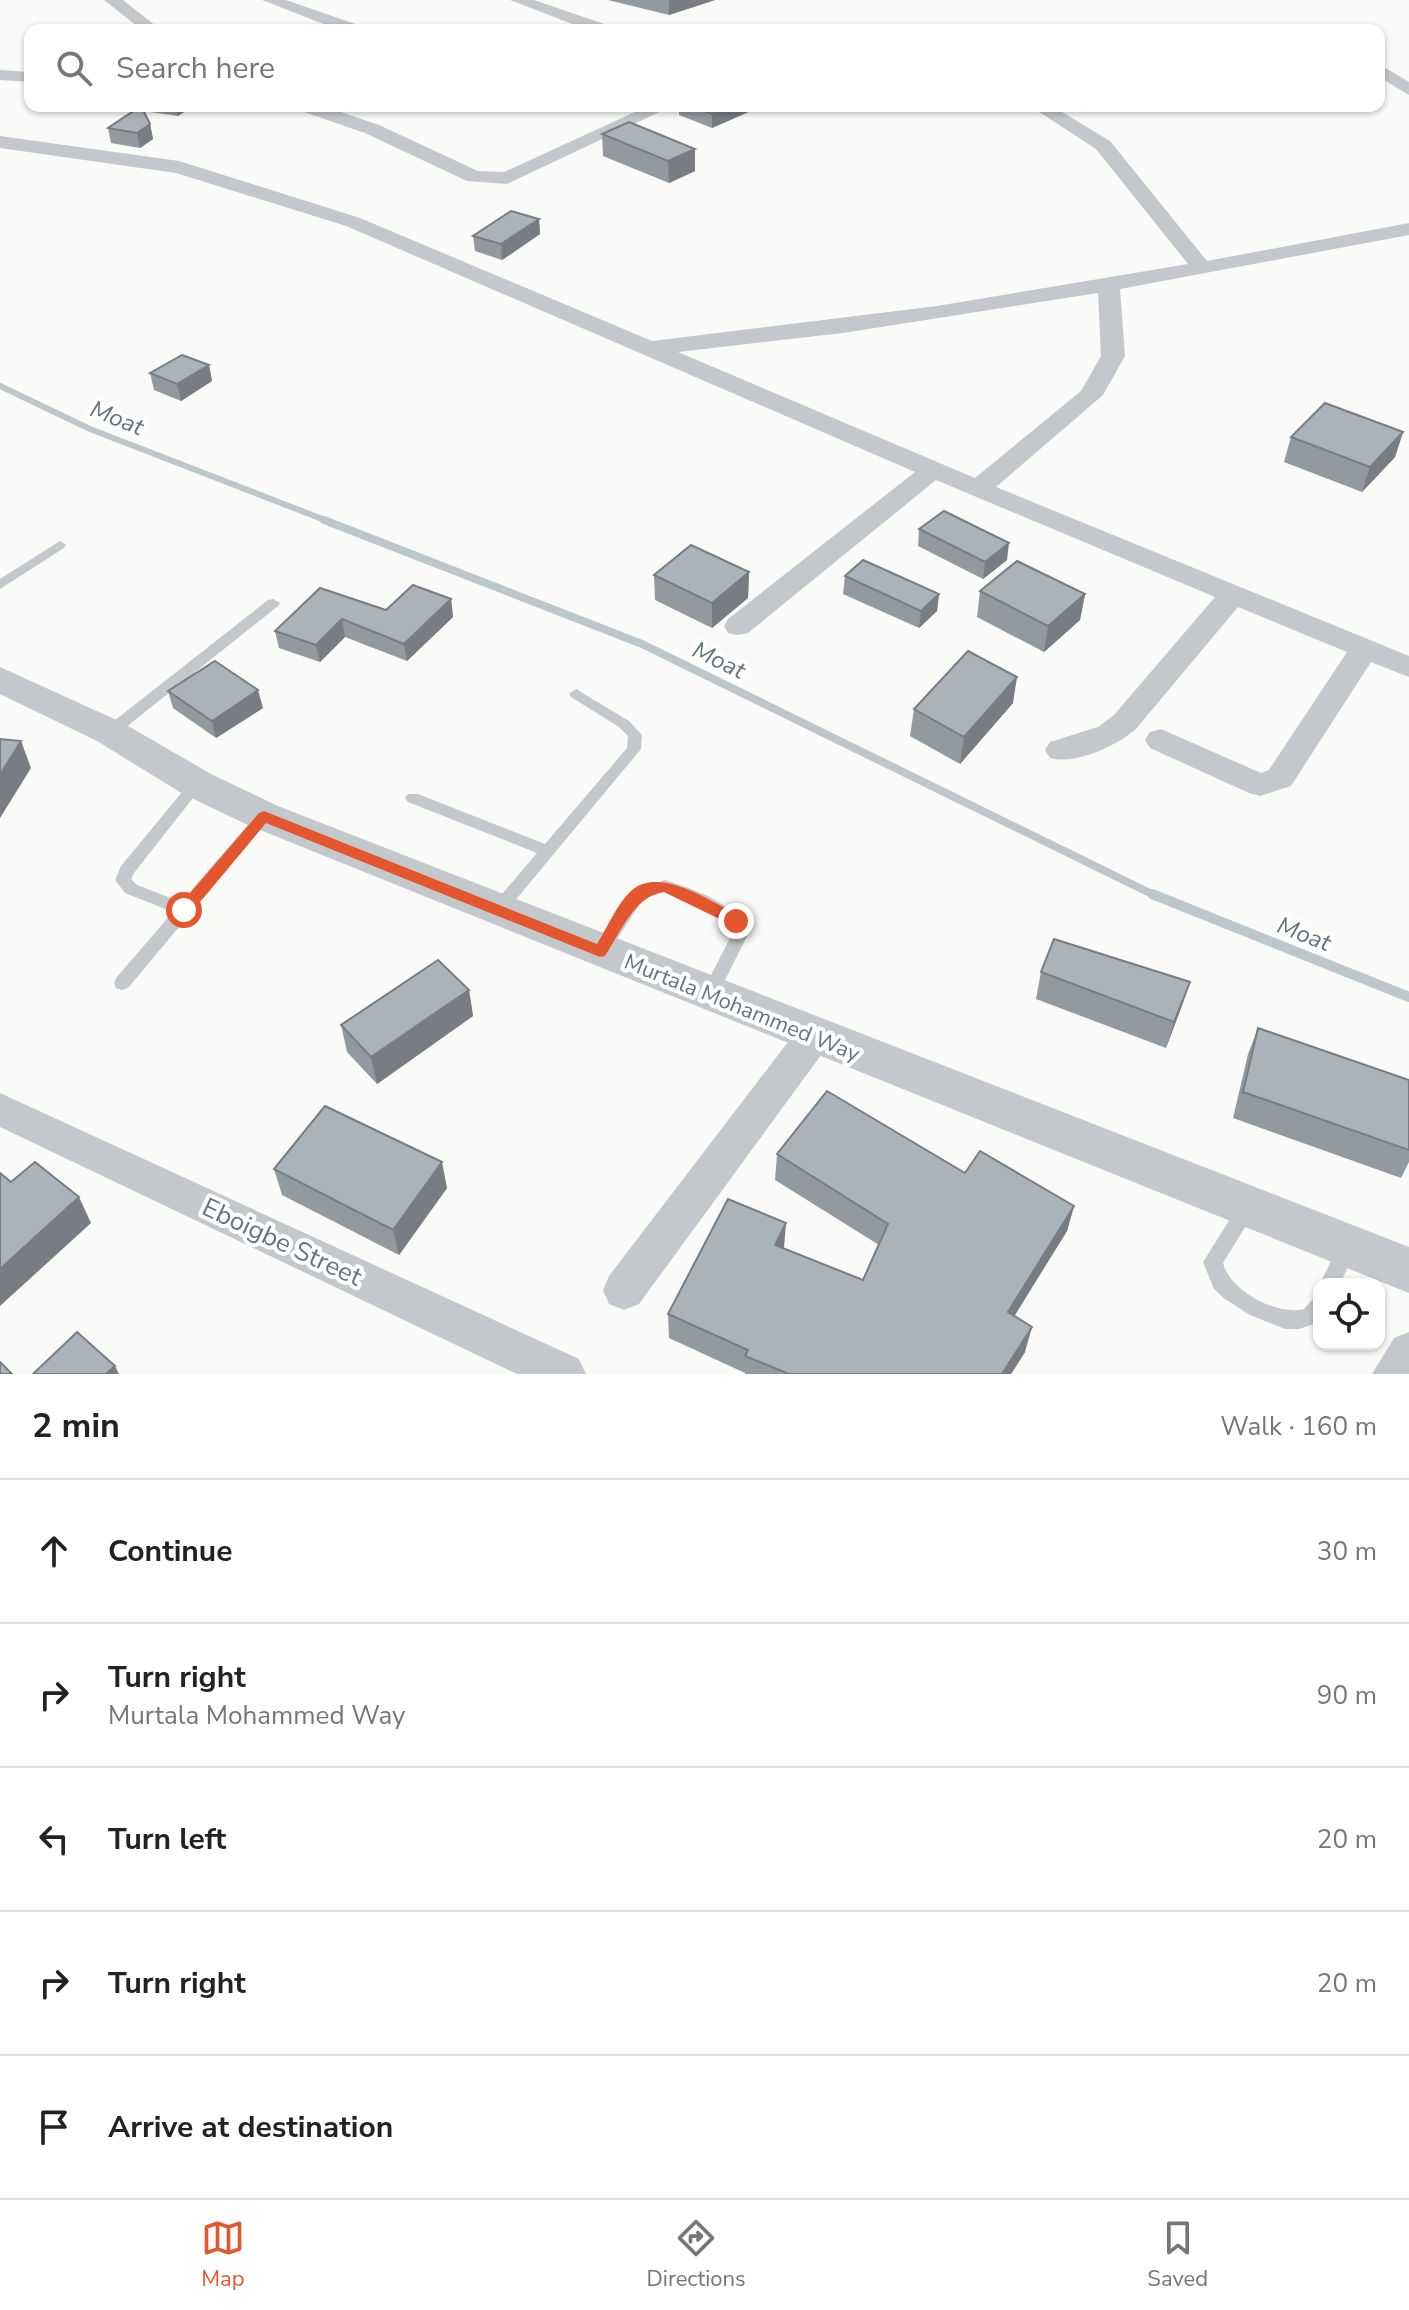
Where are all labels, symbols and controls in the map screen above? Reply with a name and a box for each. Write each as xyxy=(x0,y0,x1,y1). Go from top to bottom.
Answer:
search box xyxy=(24,24,1385,112)
icon: search xyxy=(52,46,96,90)
text: Search here xyxy=(116,48,275,89)
water label: Moat xyxy=(86,393,149,443)
water label: Moat xyxy=(687,634,751,687)
route start xyxy=(166,892,202,928)
route end xyxy=(718,903,754,939)
water label: Moat xyxy=(1273,909,1336,959)
street label: Murtala Mohammed Way xyxy=(620,947,865,1069)
street label: Eboigbe Street xyxy=(196,1190,368,1295)
map controls xyxy=(1313,1278,1385,1350)
button: locate xyxy=(1313,1278,1385,1350)
text: 2 min xyxy=(32,1403,120,1449)
text: Walk · 160 m xyxy=(1220,1409,1377,1444)
icon: ahead xyxy=(32,1529,76,1573)
text: Continue xyxy=(108,1531,233,1572)
text: 30 m xyxy=(1317,1534,1377,1569)
text: Turn right xyxy=(108,1657,246,1698)
icon: right xyxy=(32,1673,76,1717)
text: 90 m xyxy=(1317,1678,1377,1713)
text: Murtala Mohammed Way xyxy=(108,1698,405,1733)
icon: left xyxy=(32,1817,76,1861)
text: Turn left xyxy=(108,1819,226,1860)
text: 20 m xyxy=(1317,1822,1377,1857)
icon: right xyxy=(32,1961,76,2005)
text: Turn right xyxy=(108,1963,246,2004)
text: 20 m xyxy=(1317,1966,1377,2001)
icon: arrive xyxy=(32,2105,76,2149)
text: Arrive at destination xyxy=(108,2107,393,2148)
tab: Map xyxy=(201,2216,245,2294)
tab: Directions xyxy=(647,2216,746,2294)
tab: Saved xyxy=(1147,2216,1208,2294)

